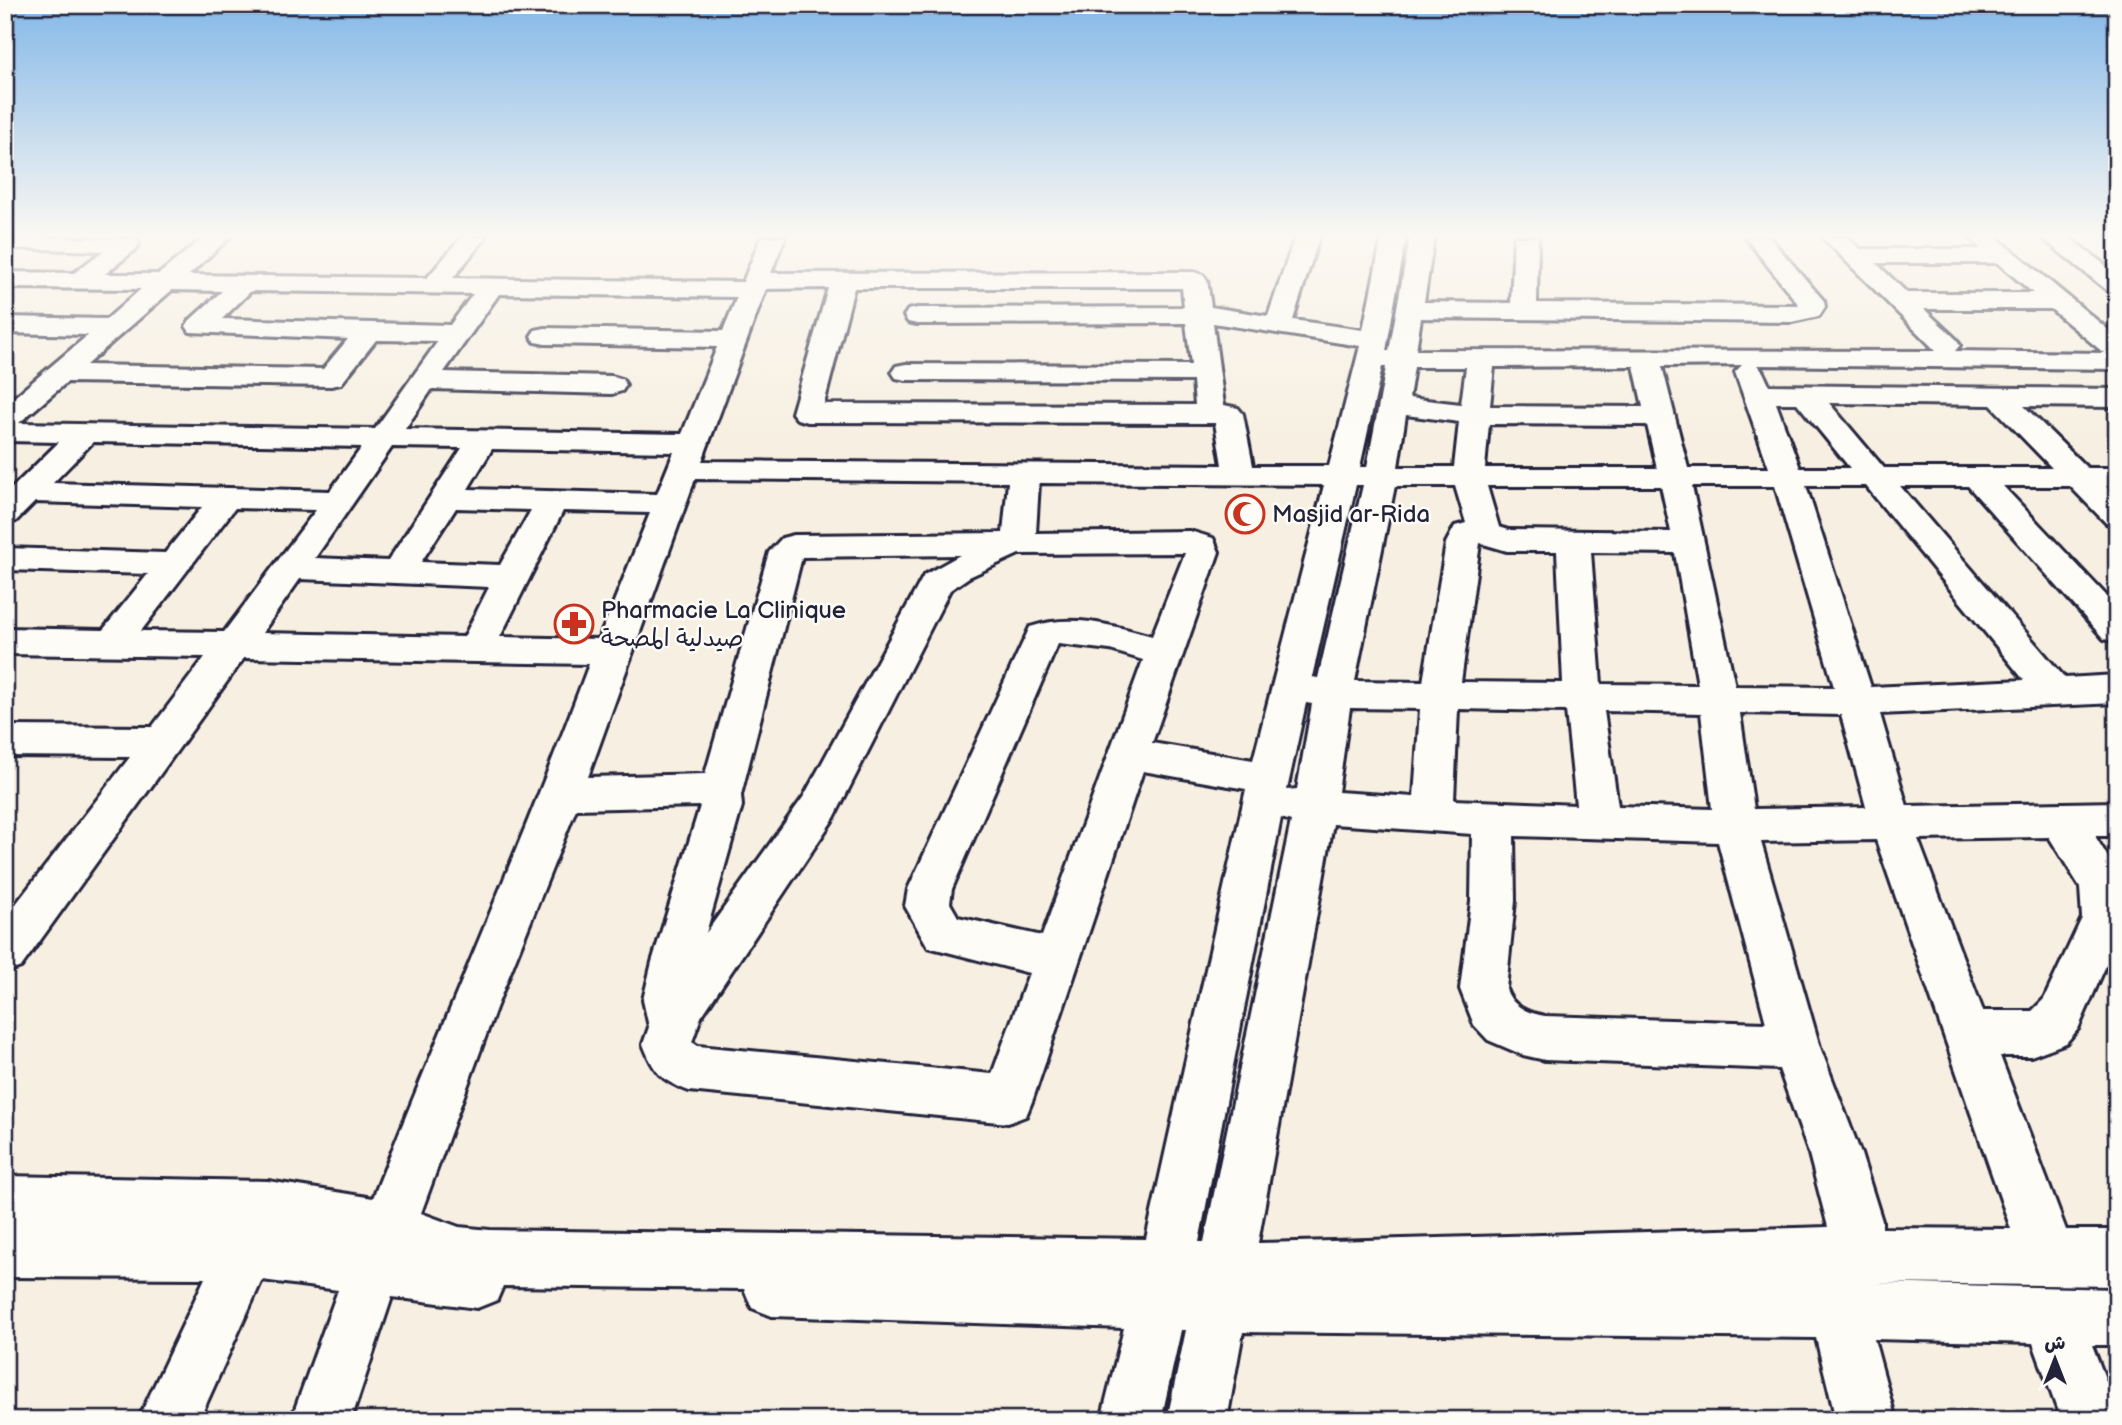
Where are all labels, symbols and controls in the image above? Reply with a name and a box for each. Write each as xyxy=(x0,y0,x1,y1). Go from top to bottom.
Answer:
mosque icon: Masjid ar-Rida xyxy=(1224,493,1266,535)
place label: Masjid ar-Rida xyxy=(1272,500,1430,529)
place label: Pharmacie La Clinique صيدلية المصحة xyxy=(601,596,846,653)
pharmacy icon: Pharmacie La Clinique صيدلية المصحة xyxy=(553,603,595,645)
north arrow xyxy=(2021,1324,2090,1394)
text: ش xyxy=(2045,1332,2066,1355)

